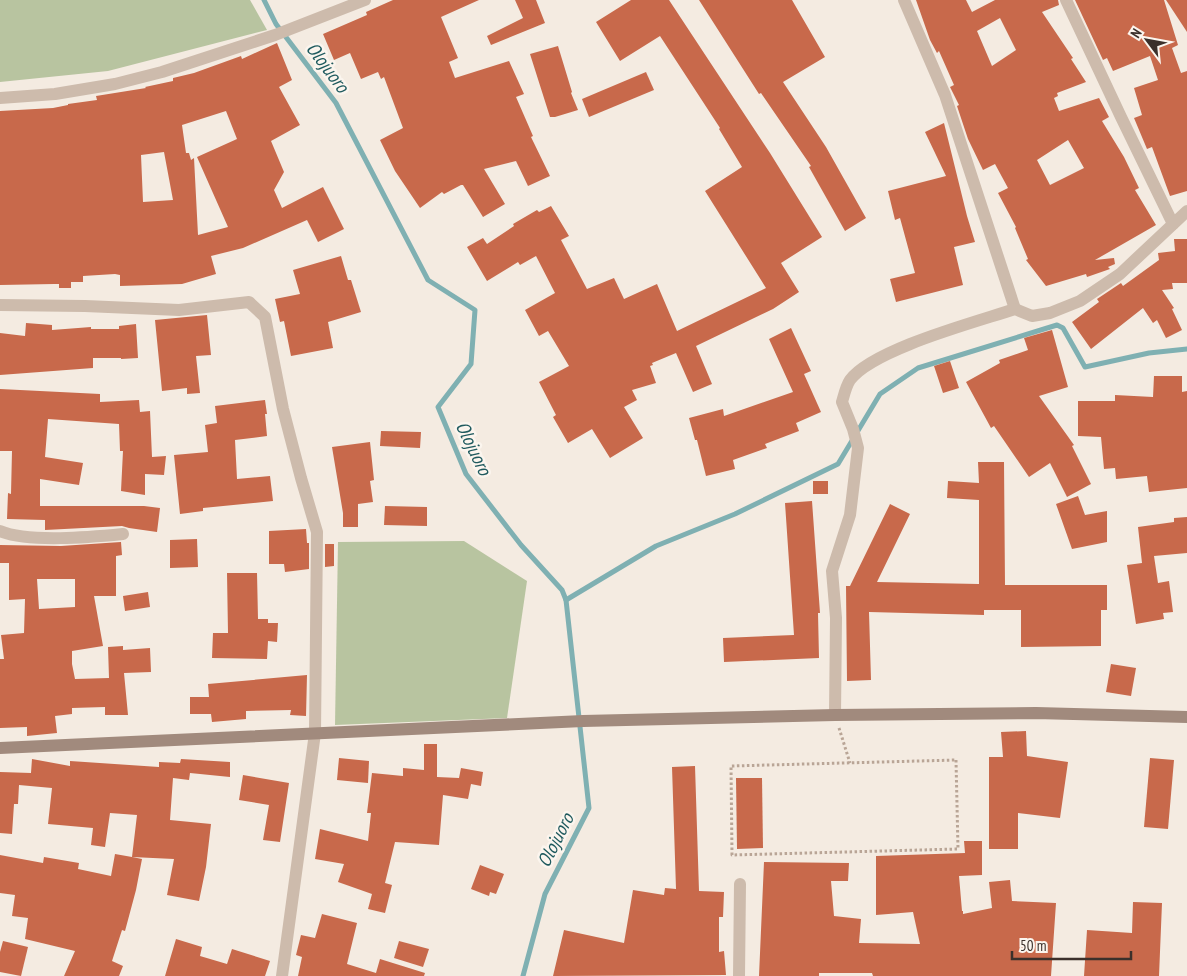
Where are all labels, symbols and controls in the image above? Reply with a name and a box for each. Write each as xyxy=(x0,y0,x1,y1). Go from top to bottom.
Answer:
north arrow xyxy=(1122,15,1172,65)
text: N xyxy=(1126,25,1146,41)
water label: Olojuoro xyxy=(301,37,356,98)
water label: Olojuoro xyxy=(451,417,498,480)
water label: Olojuoro xyxy=(531,808,579,871)
scale bar xyxy=(1012,928,1131,960)
text: 50 m xyxy=(1020,936,1046,955)

